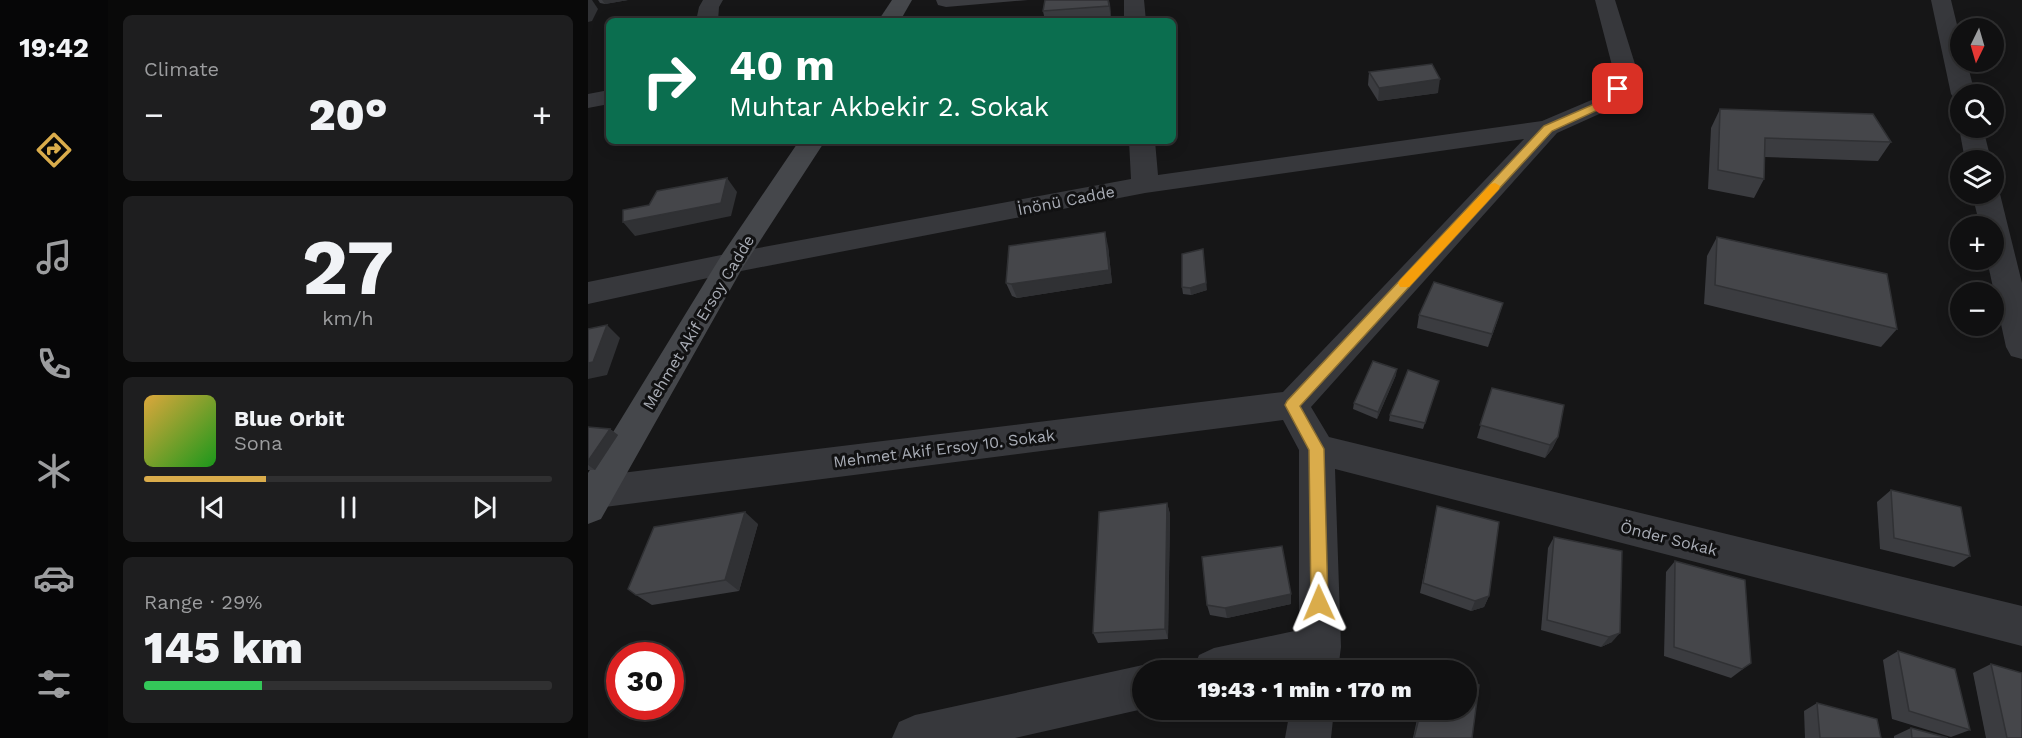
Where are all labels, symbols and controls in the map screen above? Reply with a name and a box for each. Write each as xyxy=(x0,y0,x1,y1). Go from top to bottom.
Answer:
north arrow xyxy=(1950,18,2004,72)
map controls xyxy=(1950,18,2004,336)
text: 19:42 xyxy=(19,32,89,64)
text: 40 m xyxy=(729,41,835,90)
icon: right xyxy=(630,42,708,120)
text: Climate xyxy=(144,57,219,81)
pin xyxy=(1592,63,1643,114)
icon: arrive xyxy=(1601,72,1634,105)
button: search xyxy=(1950,84,2004,138)
text: 20° xyxy=(308,88,388,141)
text: Muhtar Akbekir 2. Sokak xyxy=(729,91,1049,123)
text: − xyxy=(144,95,164,134)
text: + xyxy=(532,95,552,134)
icon: directions xyxy=(33,129,75,171)
button: layers xyxy=(1950,150,2004,204)
street label: İnönü Cadde xyxy=(1016,182,1116,219)
button: + xyxy=(1950,216,2004,270)
text: 27 xyxy=(302,221,394,313)
street label: Mehmet Akif Ersoy Cadde xyxy=(639,232,758,413)
icon: music xyxy=(33,236,75,278)
button: − xyxy=(1950,282,2004,336)
text: km/h xyxy=(322,306,374,330)
icon: phone xyxy=(33,343,75,385)
text: Blue Orbit xyxy=(234,406,344,431)
street label: Mehmet Akif Ersoy 10. Sokak xyxy=(832,425,1056,472)
text: Sona xyxy=(234,431,283,455)
icon: climate xyxy=(33,450,75,492)
icon: previous xyxy=(196,491,229,524)
icon: pause xyxy=(332,491,365,524)
icon: next xyxy=(468,491,501,524)
street label: Önder Sokak xyxy=(1618,517,1719,560)
icon: car xyxy=(33,557,75,599)
position arrow xyxy=(1287,571,1351,635)
text: Range · 29% xyxy=(144,590,262,614)
text: 145 km xyxy=(144,621,303,674)
speed limit sign: 30 xyxy=(606,642,684,720)
icon: filters xyxy=(33,663,75,705)
text: 19:43 · 1 min · 170 m xyxy=(1197,677,1412,702)

